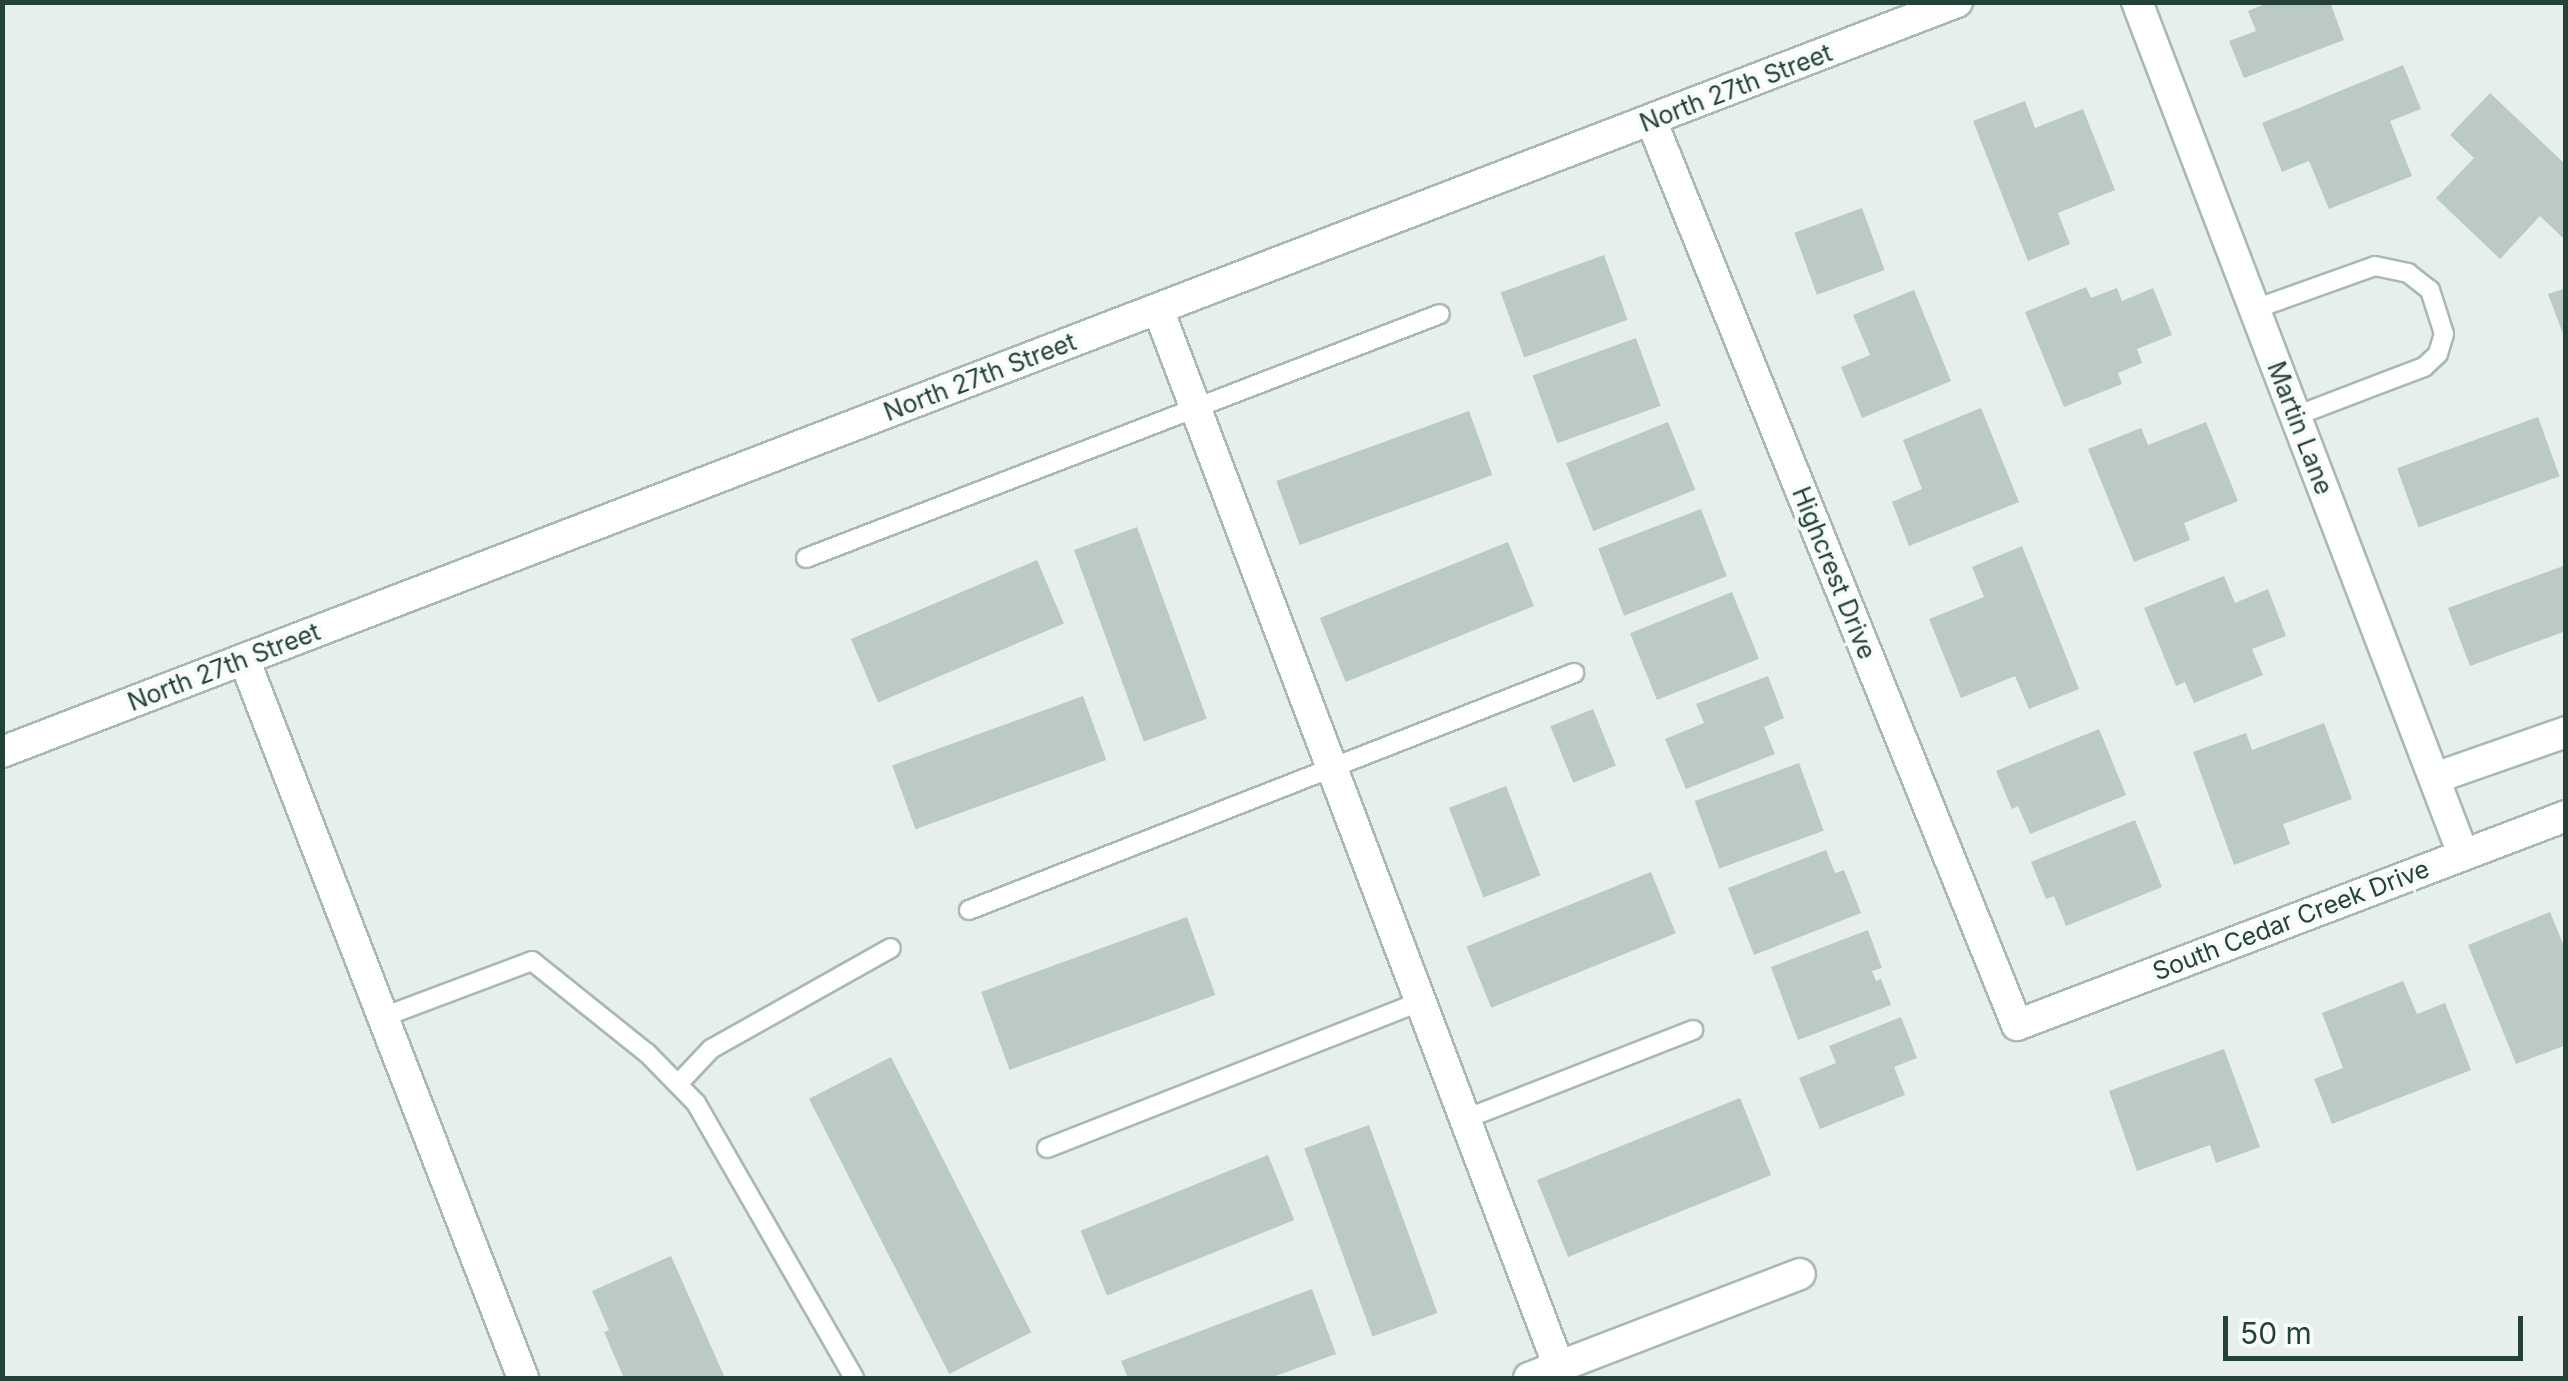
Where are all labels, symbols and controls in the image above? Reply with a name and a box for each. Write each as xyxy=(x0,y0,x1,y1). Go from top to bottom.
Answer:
street label: North 27th Street xyxy=(1636,38,1836,138)
street label: North 27th Street xyxy=(880,327,1080,427)
street label: Martin Lane xyxy=(2261,357,2339,499)
street label: Highcrest Drive xyxy=(1786,483,1882,663)
street label: North 27th Street xyxy=(124,617,324,717)
street label: South Cedar Creek Drive xyxy=(2149,853,2433,987)
scale bar xyxy=(2228,1296,2528,1358)
text: 50 m xyxy=(2240,1315,2312,1351)

